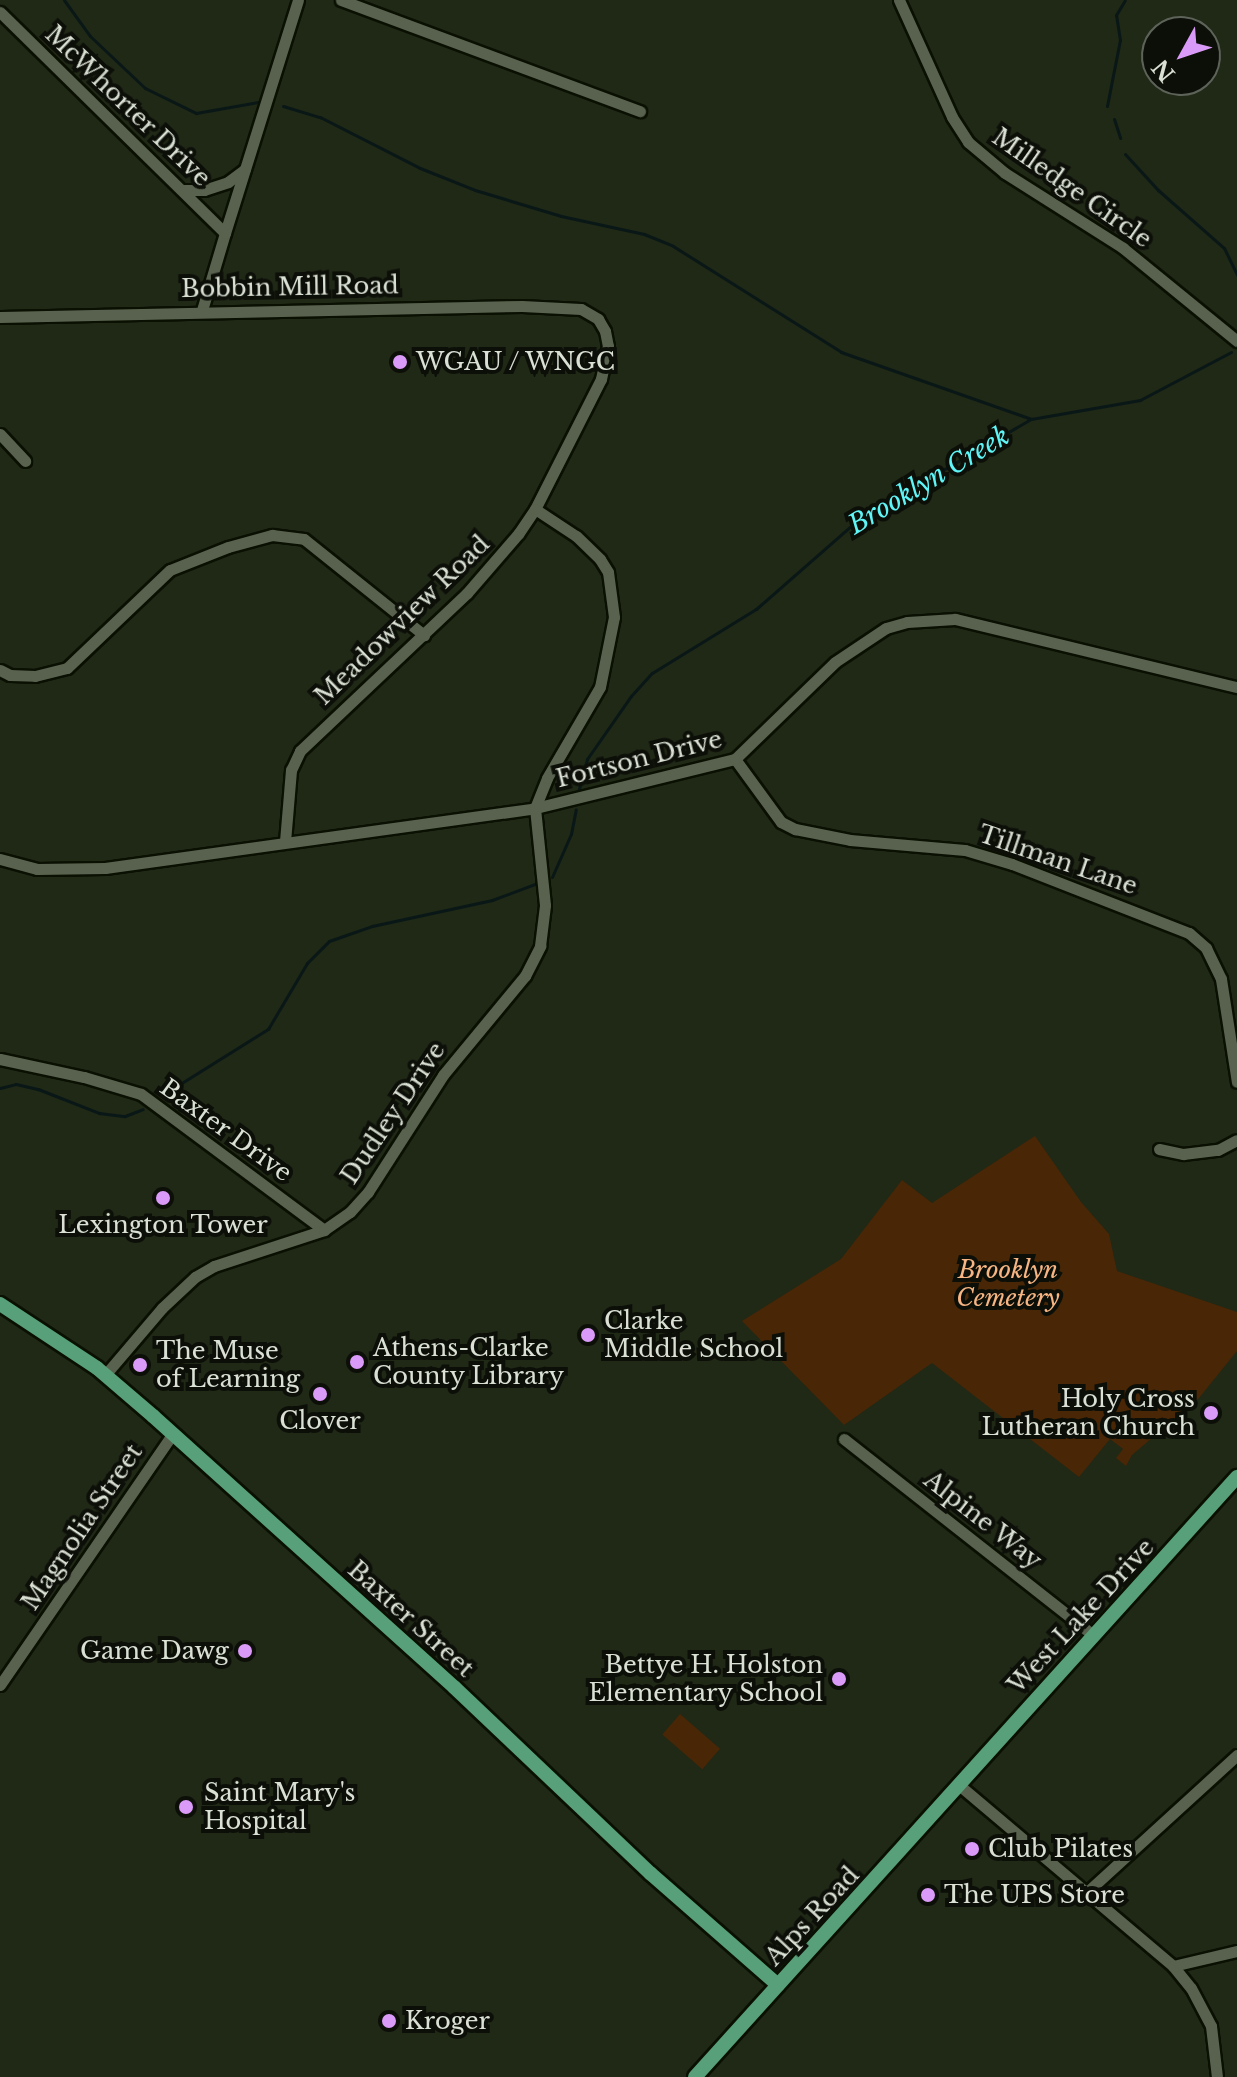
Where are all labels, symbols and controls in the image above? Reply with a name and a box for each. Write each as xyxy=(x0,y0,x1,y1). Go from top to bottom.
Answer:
north arrow xyxy=(1141,16,1221,96)
street label: McWhorter Drive xyxy=(39,20,217,192)
text: N xyxy=(1147,54,1181,87)
street label: Milledge Circle xyxy=(987,122,1157,254)
street label: Bobbin Mill Road xyxy=(181,271,399,303)
place label: WGAU / WNGC xyxy=(416,348,617,376)
marker: WGAU / WNGC xyxy=(391,353,409,371)
water label: Brooklyn Creek xyxy=(842,420,1016,542)
street label: Meadowview Road xyxy=(309,529,495,711)
street label: Fortson Drive xyxy=(553,724,725,794)
street label: Tillman Lane xyxy=(975,819,1141,901)
street label: Dudley Drive xyxy=(335,1036,451,1190)
street label: Baxter Drive xyxy=(154,1072,298,1188)
marker: Lexington Tower xyxy=(154,1189,172,1207)
place label: Lexington Tower xyxy=(58,1211,268,1239)
park label: Brooklyn Cemetery xyxy=(956,1256,1060,1312)
place label: Clarke Middle School xyxy=(604,1307,783,1363)
marker: Clarke Middle School xyxy=(579,1326,597,1344)
place label: Athens-Clarke County Library xyxy=(373,1334,565,1390)
place label: The Muse of Learning xyxy=(156,1337,300,1393)
marker: Athens-Clarke County Library xyxy=(348,1353,366,1371)
marker: The Muse of Learning xyxy=(131,1356,149,1374)
marker: Clover xyxy=(311,1385,329,1403)
place label: Holy Cross Lutheran Church xyxy=(982,1385,1195,1441)
marker: Holy Cross Lutheran Church xyxy=(1202,1404,1220,1422)
place label: Clover xyxy=(279,1407,361,1435)
street label: Magnolia Street xyxy=(16,1438,148,1616)
street label: Alpine Way xyxy=(918,1465,1048,1575)
street label: West Lake Drive xyxy=(1002,1533,1160,1699)
street label: Baxter Street xyxy=(342,1555,480,1683)
place label: Game Dawg xyxy=(80,1637,229,1665)
marker: Game Dawg xyxy=(236,1642,254,1660)
place label: Bettye H. Holston Elementary School xyxy=(588,1651,823,1707)
marker: Bettye H. Holston Elementary School xyxy=(830,1670,848,1688)
place label: Saint Mary's Hospital xyxy=(204,1779,355,1835)
marker: Saint Mary's Hospital xyxy=(175,1796,197,1818)
place label: Club Pilates xyxy=(988,1835,1133,1863)
marker: Club Pilates xyxy=(963,1840,981,1858)
street label: Alps Road xyxy=(759,1861,865,1971)
place label: The UPS Store xyxy=(944,1881,1125,1909)
marker: The UPS Store xyxy=(919,1886,937,1904)
place label: Kroger xyxy=(405,2007,490,2035)
marker: Kroger xyxy=(380,2012,398,2030)

